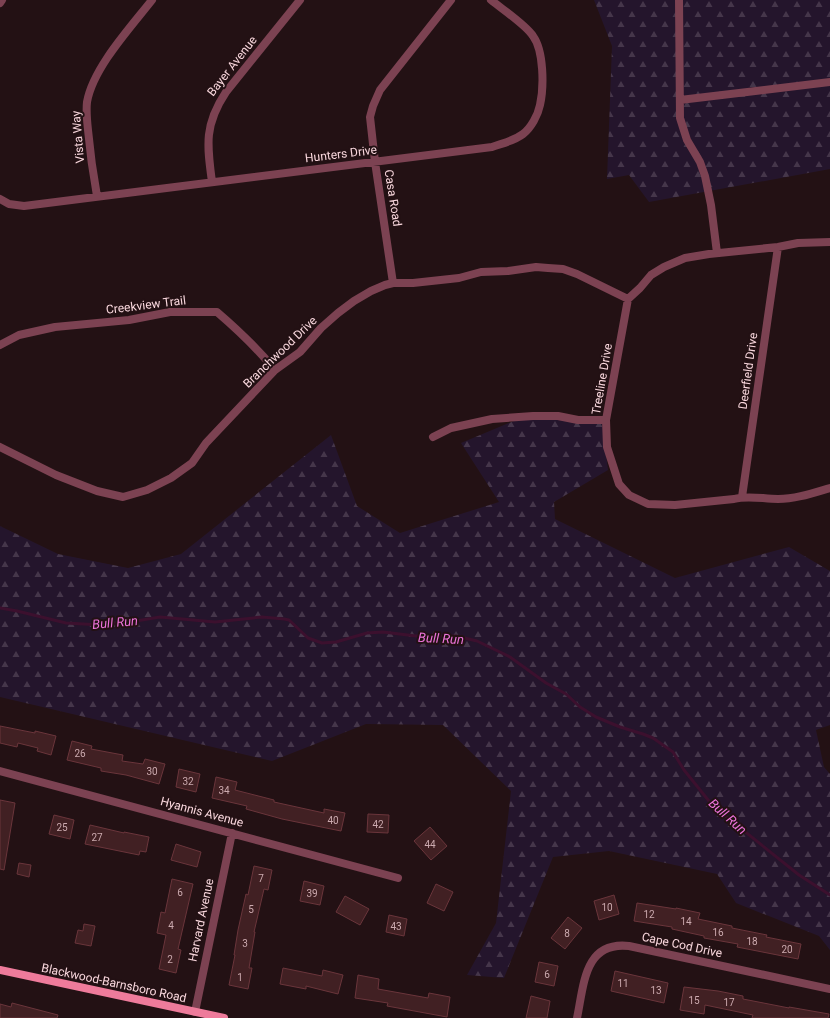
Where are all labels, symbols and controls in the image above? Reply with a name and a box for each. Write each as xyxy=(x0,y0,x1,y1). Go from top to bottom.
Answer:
street label: Bayer Avenue xyxy=(204,33,260,99)
street label: Vista Way xyxy=(69,110,87,164)
street label: Hunters Drive xyxy=(304,143,378,165)
street label: Casa Road xyxy=(382,168,404,228)
street label: Creekview Trail xyxy=(105,293,187,317)
street label: Branchwood Drive xyxy=(240,313,320,391)
street label: Deerfield Drive xyxy=(736,332,760,410)
street label: Treeline Drive xyxy=(589,342,615,416)
water label: Bull Run xyxy=(92,613,139,632)
water label: Bull Run xyxy=(418,630,464,647)
house number: 26 xyxy=(74,748,86,759)
house number: 30 xyxy=(146,766,158,777)
house number: 32 xyxy=(182,776,194,787)
house number: 34 xyxy=(218,785,230,796)
street label: Hyannis Avenue xyxy=(159,794,245,830)
water label: Bull Run xyxy=(706,795,750,837)
house number: 40 xyxy=(327,815,339,826)
house number: 42 xyxy=(372,819,384,830)
house number: 25 xyxy=(56,822,68,833)
house number: 27 xyxy=(91,832,103,843)
house number: 44 xyxy=(424,839,436,850)
house number: 7 xyxy=(258,873,264,884)
street label: Harvard Avenue xyxy=(185,877,217,963)
house number: 6 xyxy=(177,887,183,898)
house number: 39 xyxy=(306,888,318,899)
house number: 10 xyxy=(601,902,613,913)
house number: 5 xyxy=(248,904,254,915)
house number: 12 xyxy=(643,909,655,920)
house number: 14 xyxy=(680,916,692,927)
house number: 4 xyxy=(168,920,174,931)
house number: 43 xyxy=(390,921,402,932)
house number: 16 xyxy=(712,927,724,938)
house number: 8 xyxy=(564,928,570,939)
street label: Cape Cod Drive xyxy=(641,930,723,960)
house number: 18 xyxy=(746,936,758,947)
house number: 3 xyxy=(242,938,248,949)
house number: 20 xyxy=(781,944,793,955)
house number: 2 xyxy=(167,954,173,965)
street label: Blackwood-Barnsboro Road xyxy=(40,961,188,1005)
house number: 6 xyxy=(544,969,550,980)
house number: 1 xyxy=(237,972,243,983)
house number: 11 xyxy=(617,978,629,989)
house number: 13 xyxy=(650,985,662,996)
house number: 15 xyxy=(688,995,700,1006)
house number: 17 xyxy=(723,997,735,1008)

